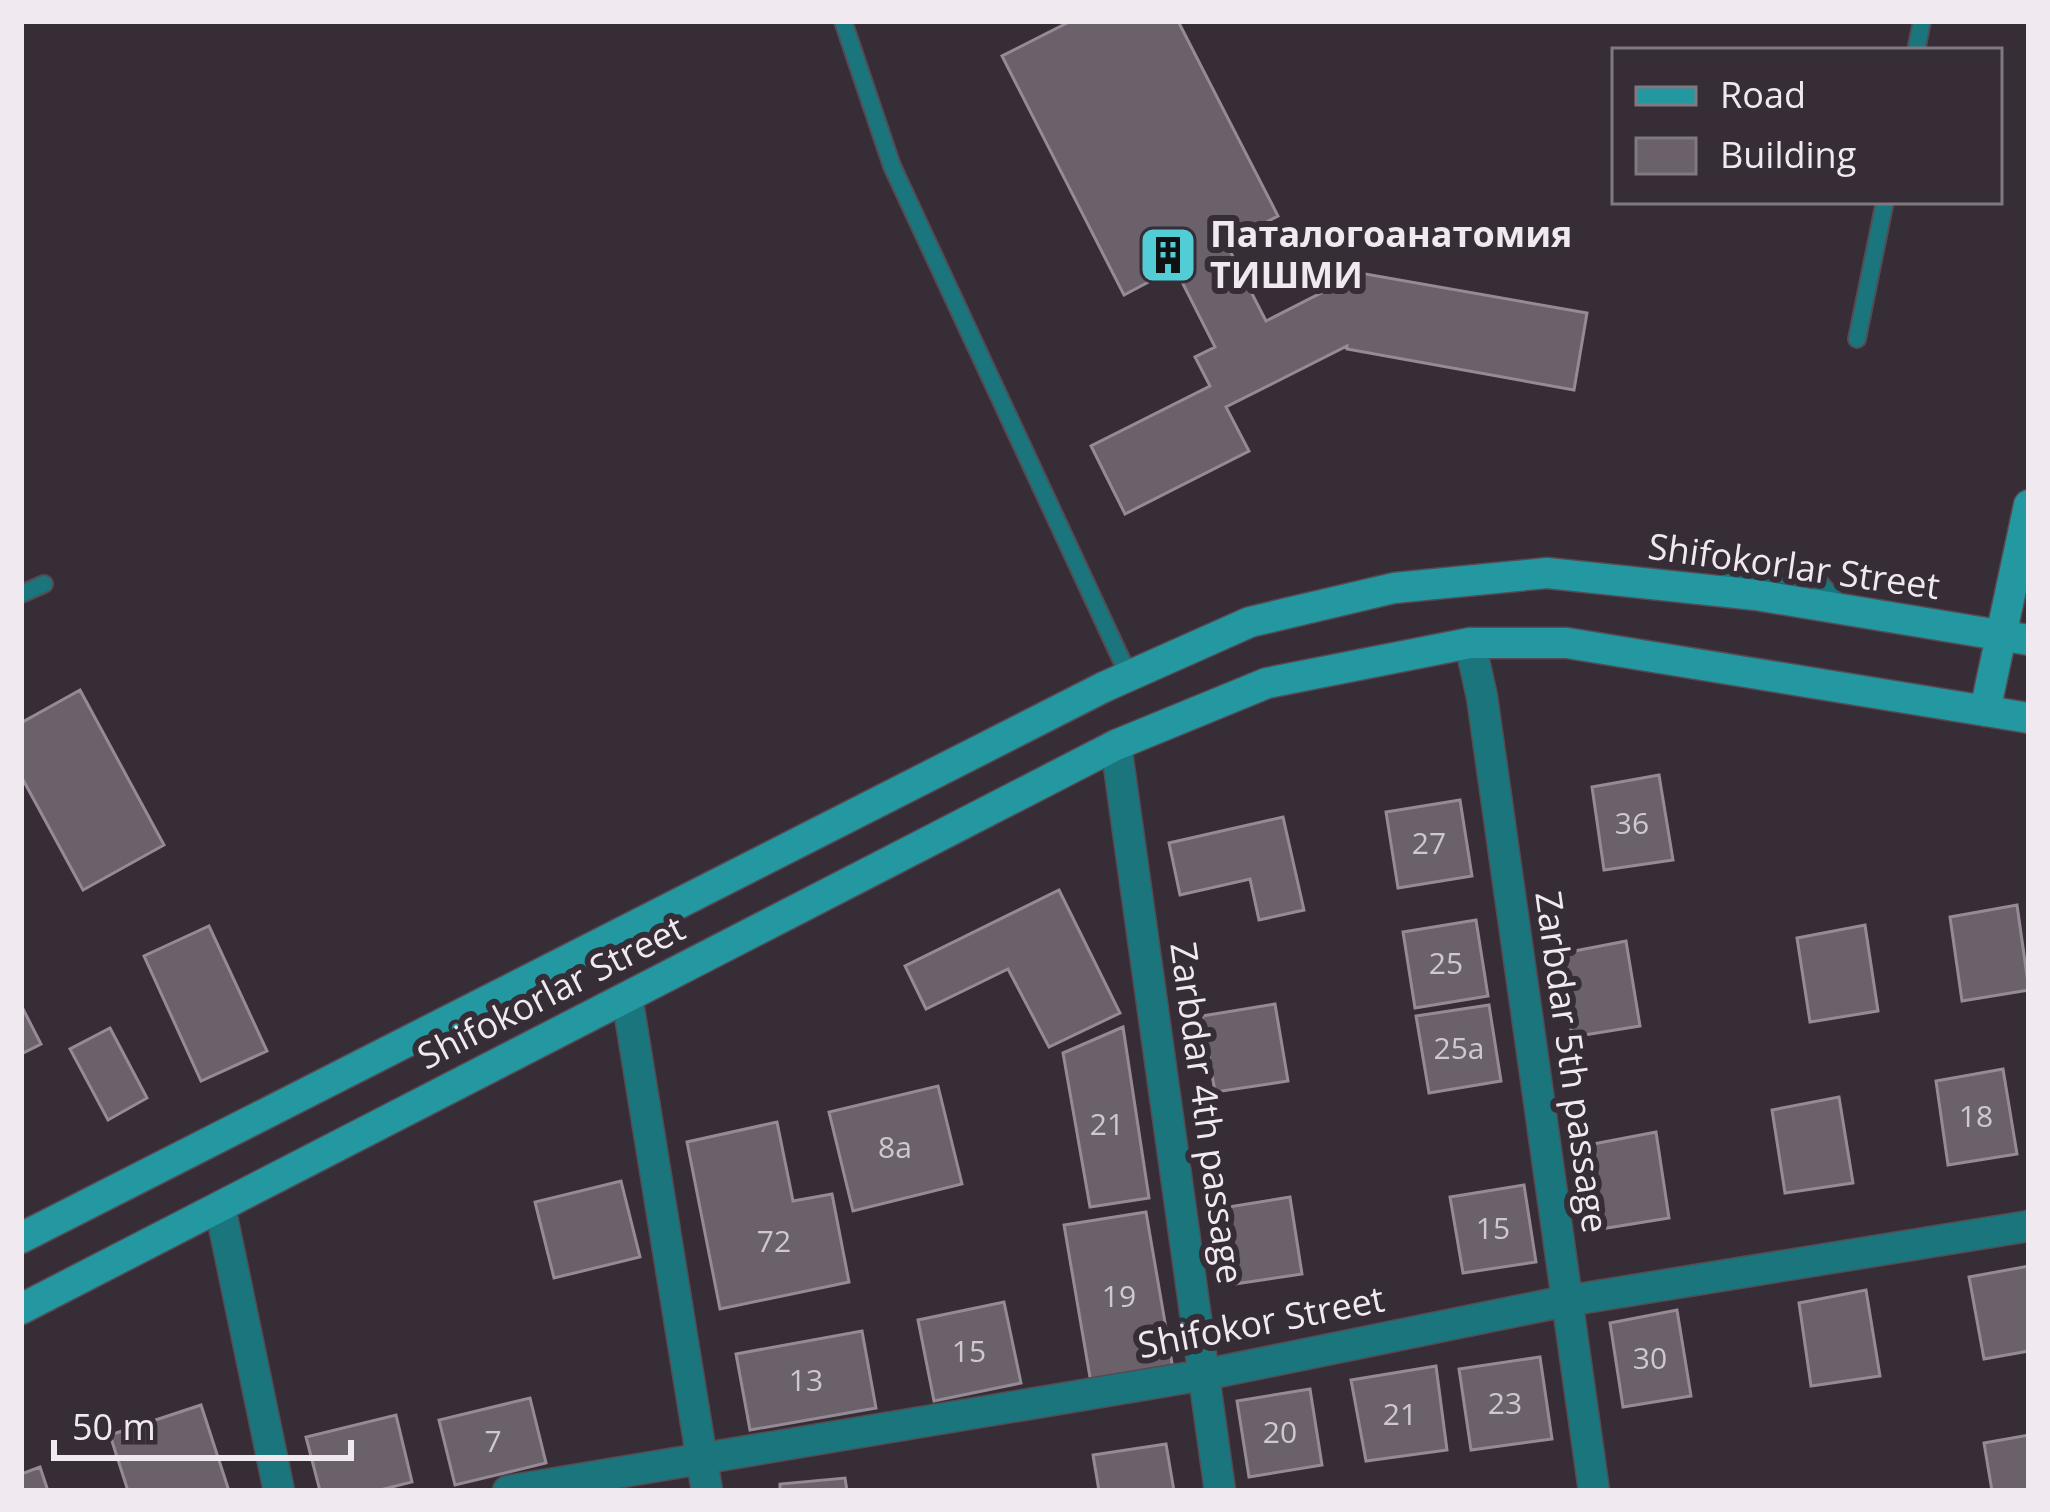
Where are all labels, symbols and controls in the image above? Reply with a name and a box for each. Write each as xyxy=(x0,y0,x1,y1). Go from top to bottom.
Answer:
legend xyxy=(1612,48,2002,204)
text: Road xyxy=(1720,70,1806,119)
text: Building xyxy=(1720,130,1856,179)
place label: Паталогоанатомия ТИШМИ xyxy=(1210,209,1572,299)
building icon: Паталогоанатомия ТИШМИ xyxy=(1137,224,1199,286)
street label: Shifokorlar Street xyxy=(1645,521,1943,610)
house number: 36 xyxy=(1615,802,1649,843)
house number: 27 xyxy=(1412,822,1446,863)
street label: Zarbdar 5th passage xyxy=(1524,888,1621,1236)
street label: Shifokorlar Street xyxy=(409,903,693,1080)
street label: Zarbdar 4th passage xyxy=(1159,939,1256,1287)
house number: 25 xyxy=(1429,942,1463,983)
house number: 25a xyxy=(1434,1027,1484,1068)
house number: 18 xyxy=(1959,1095,1993,1136)
house number: 21 xyxy=(1090,1103,1124,1144)
house number: 8a xyxy=(878,1126,912,1167)
house number: 15 xyxy=(1476,1207,1510,1248)
house number: 72 xyxy=(757,1220,791,1261)
street label: Shifokor Street xyxy=(1134,1274,1388,1369)
house number: 19 xyxy=(1102,1275,1136,1316)
house number: 15 xyxy=(952,1330,986,1371)
house number: 30 xyxy=(1633,1337,1667,1378)
house number: 13 xyxy=(789,1359,823,1400)
house number: 23 xyxy=(1488,1382,1522,1423)
scale bar xyxy=(54,1386,351,1460)
house number: 21 xyxy=(1383,1393,1417,1434)
text: 50 m xyxy=(72,1402,156,1451)
house number: 20 xyxy=(1263,1411,1297,1452)
house number: 7 xyxy=(484,1420,502,1461)

